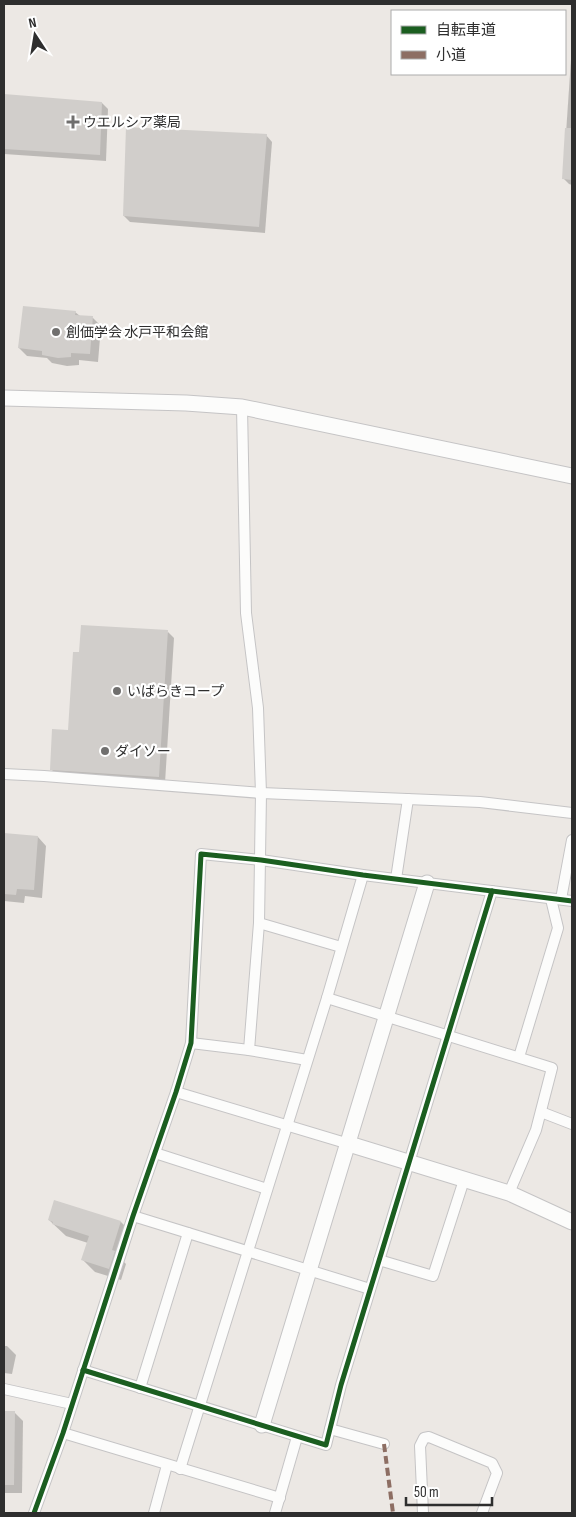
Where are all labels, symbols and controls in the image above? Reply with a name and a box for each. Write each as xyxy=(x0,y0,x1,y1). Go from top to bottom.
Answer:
north arrow xyxy=(10,10,60,60)
legend xyxy=(391,10,566,75)
text: N xyxy=(27,14,38,32)
text: 自転車道 xyxy=(436,21,496,40)
text: 小道 xyxy=(436,46,466,65)
place label: ウエルシア薬局 xyxy=(83,114,181,131)
marker: ウエルシア薬局 xyxy=(67,116,79,128)
place label: 創価学会 水戸平和会館 xyxy=(66,324,208,341)
marker: 創価学会 水戸平和会館 xyxy=(50,326,62,338)
place label: いばらきコープ xyxy=(127,683,224,700)
marker: いばらきコープ xyxy=(111,685,123,697)
place label: ダイソー xyxy=(115,743,171,760)
marker: ダイソー xyxy=(99,745,111,757)
scale bar xyxy=(406,1474,492,1506)
text: 50 m xyxy=(414,1483,439,1502)

